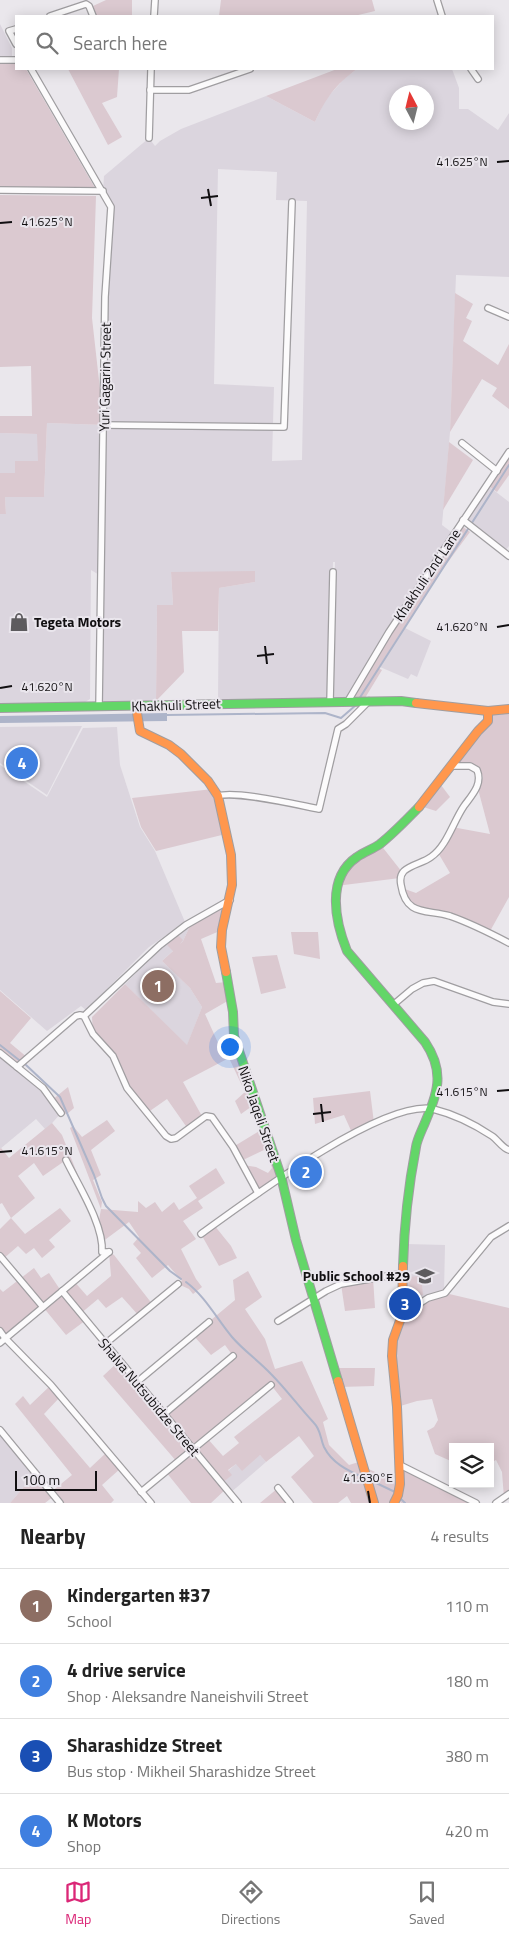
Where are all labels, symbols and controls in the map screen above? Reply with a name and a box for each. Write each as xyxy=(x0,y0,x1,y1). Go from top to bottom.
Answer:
search box xyxy=(15,15,494,70)
text: Search here xyxy=(73,28,167,57)
icon: search xyxy=(33,29,61,57)
north arrow xyxy=(389,85,434,130)
text: 41.625°N xyxy=(436,152,488,171)
text: 41.625°N xyxy=(21,212,73,231)
street label: Yuri Gagarin Street xyxy=(93,322,116,432)
street label: Khakhuli 2nd Lane xyxy=(388,524,465,625)
shop icon: Tegeta Motors xyxy=(8,611,30,633)
place label: Tegeta Motors xyxy=(34,611,122,632)
text: 41.620°N xyxy=(436,617,488,636)
text: 41.620°N xyxy=(21,677,73,696)
street label: Khakhuli Street xyxy=(131,692,221,717)
pin: 4 xyxy=(6,744,38,782)
pin: 1 xyxy=(142,967,174,1005)
your location xyxy=(217,1034,243,1060)
street label: Niko Jaqeli Street xyxy=(233,1063,286,1165)
text: 41.615°N xyxy=(436,1082,488,1101)
text: 41.615°N xyxy=(21,1141,73,1160)
pin: 2 xyxy=(290,1153,322,1191)
place label: Public School #29 xyxy=(303,1265,410,1286)
school or university icon: Public School #29 xyxy=(414,1265,436,1287)
pin: 3 xyxy=(389,1285,421,1323)
street label: Shalva Nutsubidze Street xyxy=(94,1333,205,1460)
map controls xyxy=(449,1443,494,1488)
button: layers xyxy=(449,1443,494,1488)
scale bar xyxy=(15,1468,98,1491)
text: 41.630°E xyxy=(343,1468,393,1487)
text: 100 m xyxy=(22,1469,60,1490)
text: Nearby xyxy=(20,1520,85,1552)
text: 4 results xyxy=(430,1524,489,1548)
text: Kindergarten #37 xyxy=(67,1580,211,1609)
text: 1 xyxy=(32,1594,40,1618)
text: 110 m xyxy=(445,1594,489,1618)
text: School xyxy=(67,1609,112,1633)
text: 4 drive service xyxy=(67,1655,186,1684)
text: 2 xyxy=(32,1669,40,1693)
text: 180 m xyxy=(445,1669,489,1693)
text: Shop · Aleksandre Naneishvili Street xyxy=(67,1684,308,1708)
text: Sharashidze Street xyxy=(67,1730,222,1759)
text: 3 xyxy=(32,1744,40,1768)
text: 380 m xyxy=(445,1744,489,1768)
text: Bus stop · Mikheil Sharashidze Street xyxy=(67,1759,316,1783)
text: K Motors xyxy=(67,1805,142,1834)
text: 4 xyxy=(32,1819,40,1843)
text: 420 m xyxy=(445,1819,489,1843)
text: Shop xyxy=(67,1834,101,1858)
tab: Map xyxy=(64,1878,92,1929)
tab: Directions xyxy=(221,1878,280,1929)
tab: Saved xyxy=(409,1878,445,1929)

